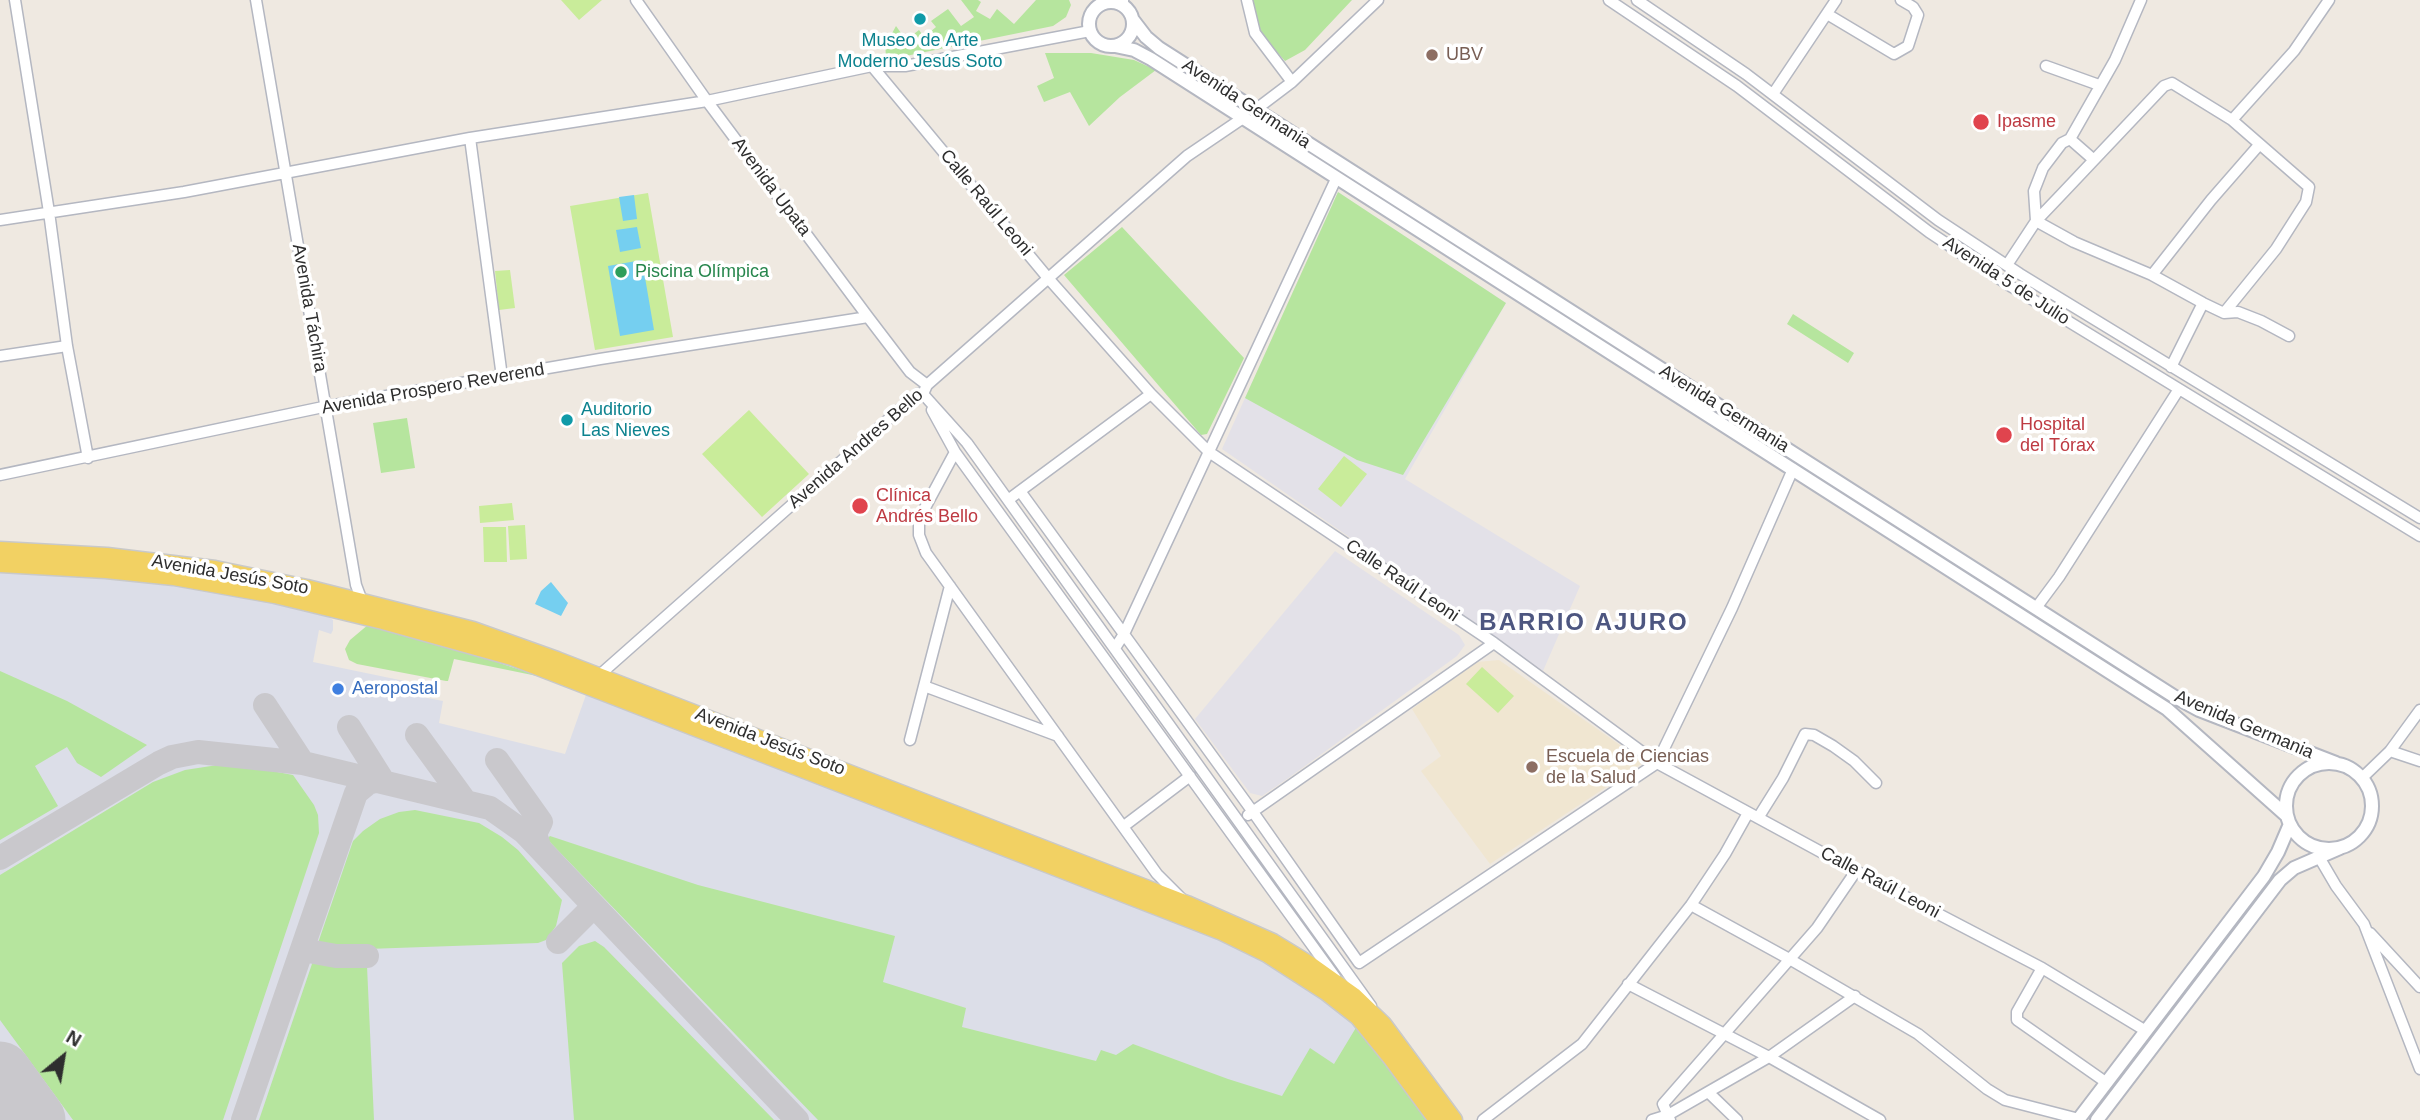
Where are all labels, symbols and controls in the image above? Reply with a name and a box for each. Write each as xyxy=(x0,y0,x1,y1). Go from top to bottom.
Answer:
marker: Museo de Arte Moderno Jesús Soto xyxy=(912,11,928,27)
place label: Museo de Arte Moderno Jesús Soto xyxy=(837,30,1003,72)
place label: UBV xyxy=(1446,44,1483,66)
marker: UBV xyxy=(1424,47,1440,63)
street label: Avenida Germania xyxy=(1178,54,1314,154)
place label: Ipasme xyxy=(1997,111,2056,133)
marker: Ipasme xyxy=(1971,112,1991,132)
street label: Avenida Upata xyxy=(727,133,815,241)
street label: Calle Raúl Leoni xyxy=(935,145,1037,261)
street label: Avenida 5 de Julio xyxy=(1939,232,2073,330)
street label: Avenida Táchira xyxy=(287,242,331,374)
place label: Piscina Olímpica xyxy=(635,261,769,283)
marker: Piscina Olímpica xyxy=(613,264,629,280)
street label: Avenida Prospero Reverend xyxy=(320,359,546,419)
street label: Avenida Germania xyxy=(1655,360,1793,458)
street label: Avenida Andres Bello xyxy=(784,384,928,514)
place label: Auditorio Las Nieves xyxy=(581,399,670,442)
marker: Auditorio Las Nieves xyxy=(559,412,575,428)
place label: Hospital del Tórax xyxy=(2020,414,2095,457)
marker: Hospital del Tórax xyxy=(1994,425,2014,445)
place label: Clínica Andrés Bello xyxy=(876,485,978,528)
marker: Clínica Andrés Bello xyxy=(850,496,870,516)
street label: Calle Raúl Leoni xyxy=(1341,535,1463,627)
street label: Avenida Jesús Soto xyxy=(150,551,310,599)
district label: BARRIO AJURO xyxy=(1481,609,1687,637)
place label: Aeropostal xyxy=(352,678,438,700)
marker: Aeropostal xyxy=(330,681,346,697)
street label: Avenida Germania xyxy=(2171,686,2317,764)
street label: Avenida Jesús Soto xyxy=(692,703,848,781)
place label: Escuela de Ciencias de la Salud xyxy=(1546,746,1709,788)
marker: Escuela de Ciencias de la Salud xyxy=(1524,759,1540,775)
street label: Calle Raúl Leoni xyxy=(1817,842,1943,924)
north arrow xyxy=(28,1022,98,1092)
text: N xyxy=(63,1026,85,1051)

